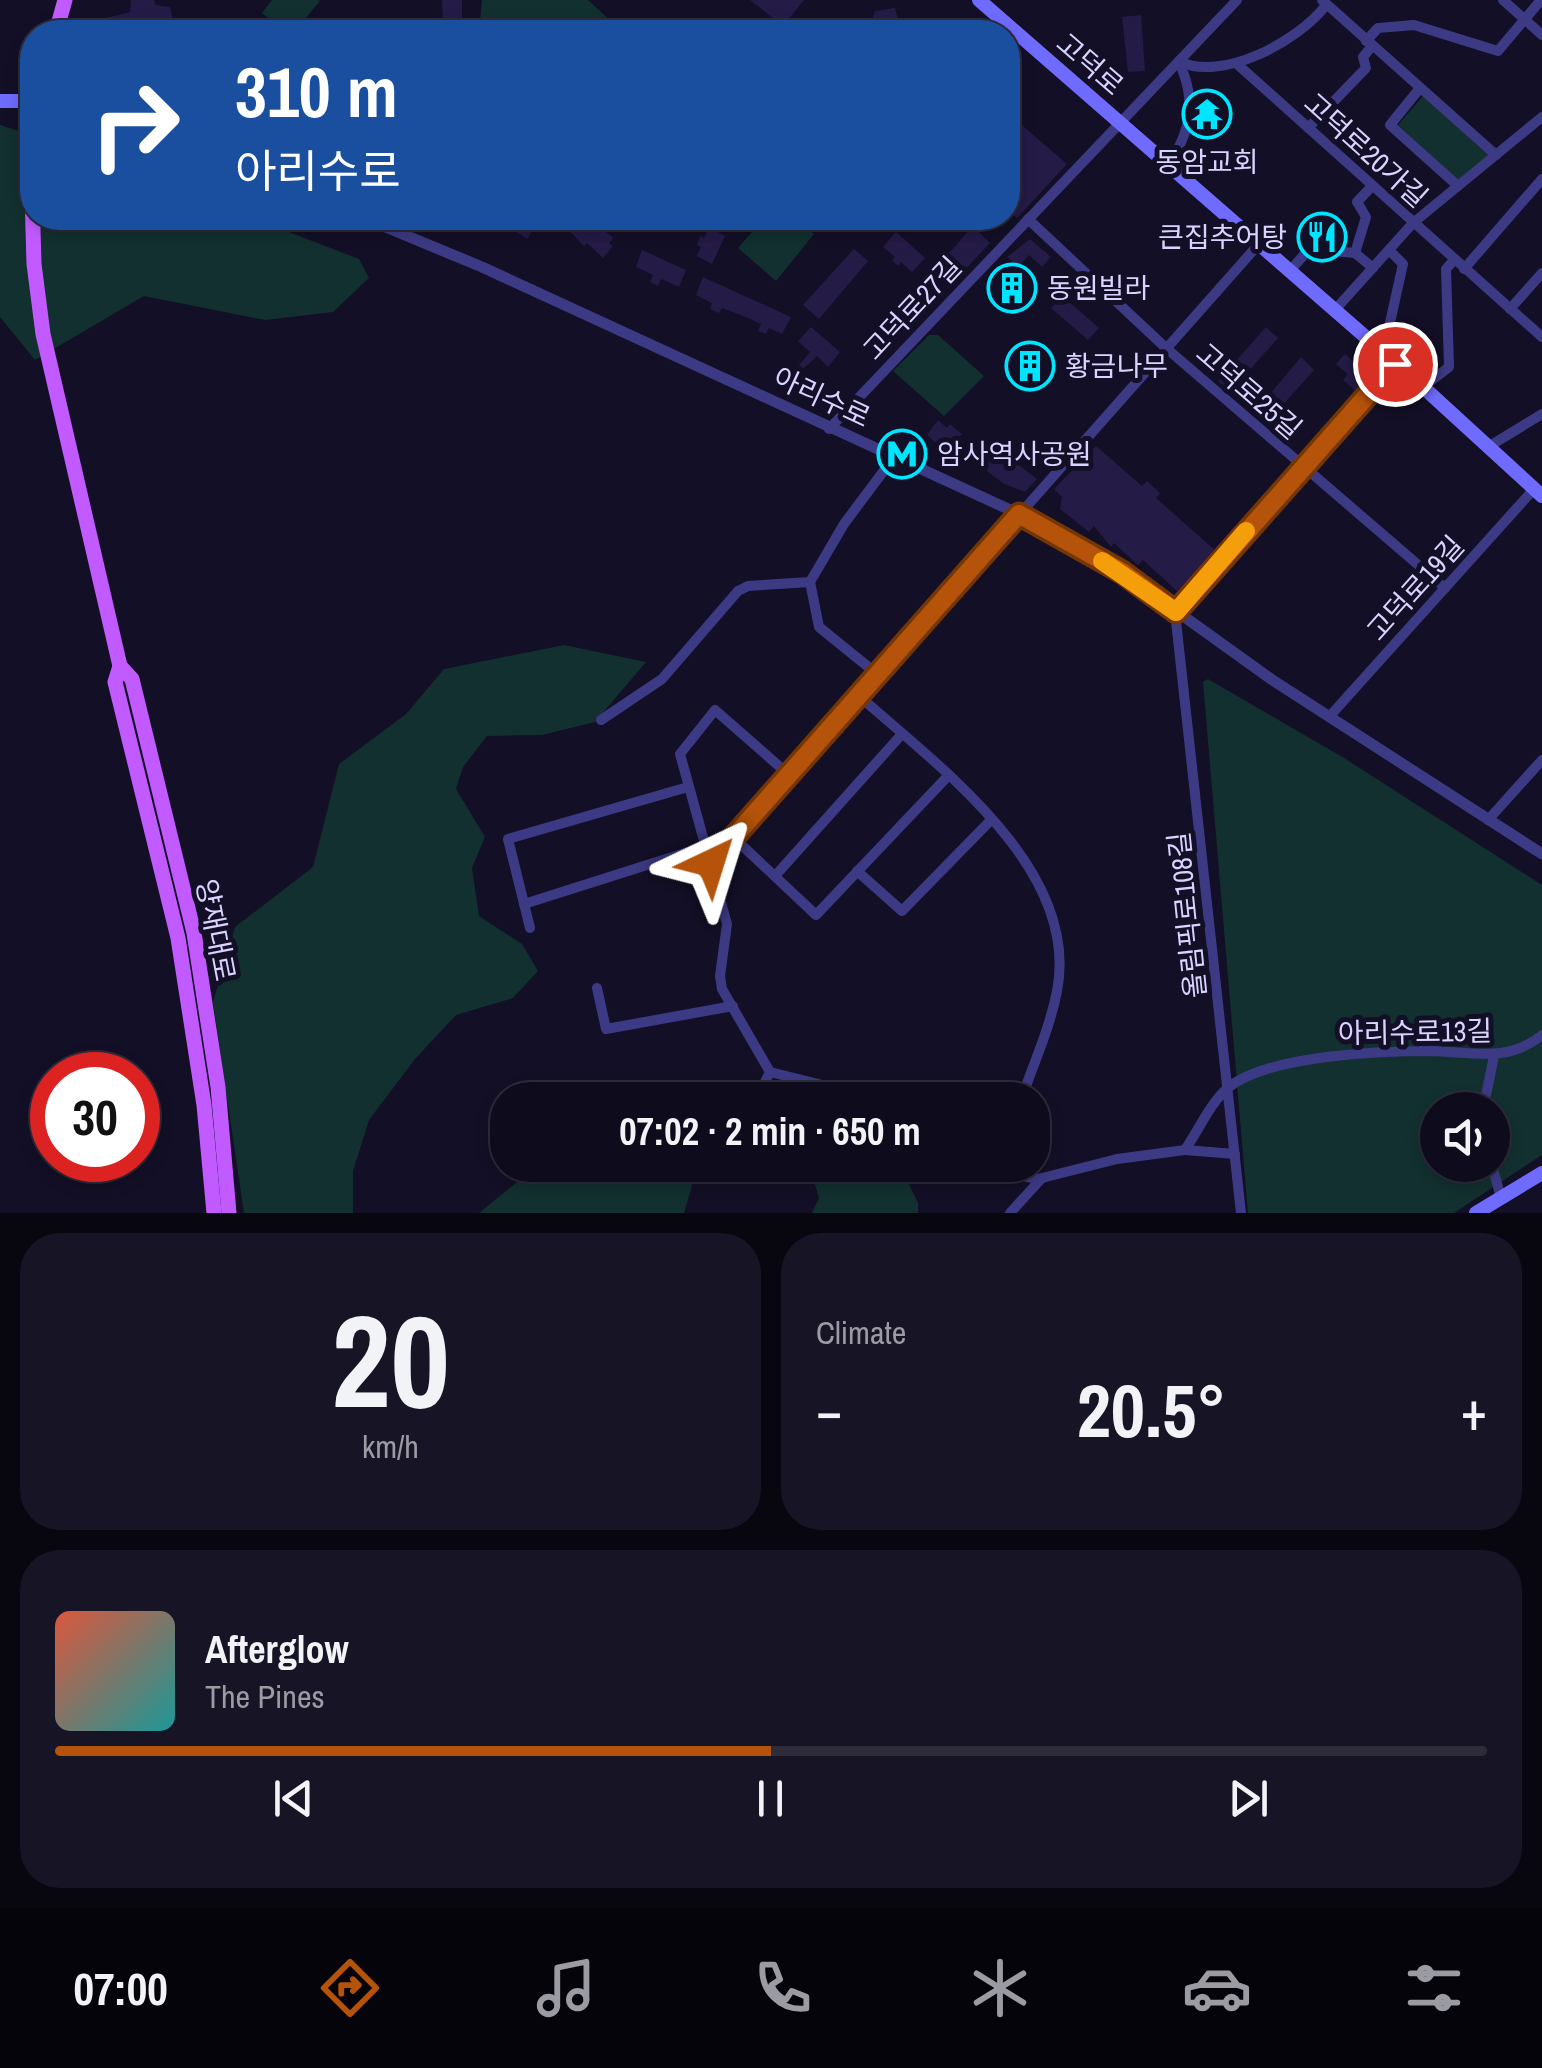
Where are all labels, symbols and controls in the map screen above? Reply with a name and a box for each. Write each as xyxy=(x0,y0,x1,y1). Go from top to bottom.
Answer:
street label: 고덕로 xyxy=(1048,24,1132,104)
text: 310 m xyxy=(235,45,398,139)
icon: right xyxy=(70,60,200,190)
street label: 고덕로20가길 xyxy=(1296,84,1436,216)
temple icon: 동암교회 xyxy=(1181,88,1233,140)
text: 아리수로 xyxy=(235,140,401,201)
place label: 동암교회 xyxy=(1155,143,1259,181)
restaurant icon: 큰집추어탕 xyxy=(1296,211,1348,263)
place label: 큰집추어탕 xyxy=(1158,218,1287,256)
street label: 고덕로27길 xyxy=(854,248,970,368)
building icon: 동원빌라 xyxy=(986,262,1038,314)
place label: 동원빌라 xyxy=(1047,269,1150,307)
pin xyxy=(1353,322,1438,407)
street label: 고덕로25길 xyxy=(1188,334,1310,448)
icon: arrive xyxy=(1368,337,1423,392)
building icon: 황금나무 xyxy=(1004,340,1056,392)
place label: 황금나무 xyxy=(1065,347,1168,385)
street label: 아리수로 xyxy=(767,358,877,436)
metro station icon: 암사역사공원 xyxy=(876,428,928,480)
place label: 암사역사공원 xyxy=(937,435,1092,473)
street label: 고덕로19길 xyxy=(1358,528,1472,648)
position arrow xyxy=(659,811,763,915)
street label: 올림픽로108길 xyxy=(1159,830,1215,1000)
street label: 양재대로 xyxy=(188,876,244,984)
street label: 아리수로13길 xyxy=(1338,1012,1492,1052)
speed limit sign: 30 xyxy=(30,1052,160,1182)
map controls xyxy=(1420,1092,1510,1182)
button: sound xyxy=(1420,1092,1510,1182)
text: 07:02 · 2 min · 650 m xyxy=(619,1106,921,1157)
text: 20 xyxy=(331,1272,450,1448)
text: Climate xyxy=(816,1311,906,1354)
text: 20.5° xyxy=(1077,1359,1226,1460)
text: − xyxy=(816,1373,842,1447)
text: + xyxy=(1461,1373,1487,1447)
text: km/h xyxy=(362,1425,419,1468)
text: Afterglow xyxy=(205,1624,349,1675)
text: The Pines xyxy=(205,1675,325,1718)
icon: previous xyxy=(266,1771,321,1826)
icon: pause xyxy=(743,1771,798,1826)
icon: next xyxy=(1221,1771,1276,1826)
icon: directions xyxy=(315,1953,385,2023)
icon: music xyxy=(531,1953,601,2023)
icon: phone xyxy=(748,1953,818,2023)
icon: climate xyxy=(965,1953,1035,2023)
icon: car xyxy=(1182,1953,1252,2023)
icon: filters xyxy=(1399,1953,1469,2023)
text: 07:00 xyxy=(73,1958,168,2019)

